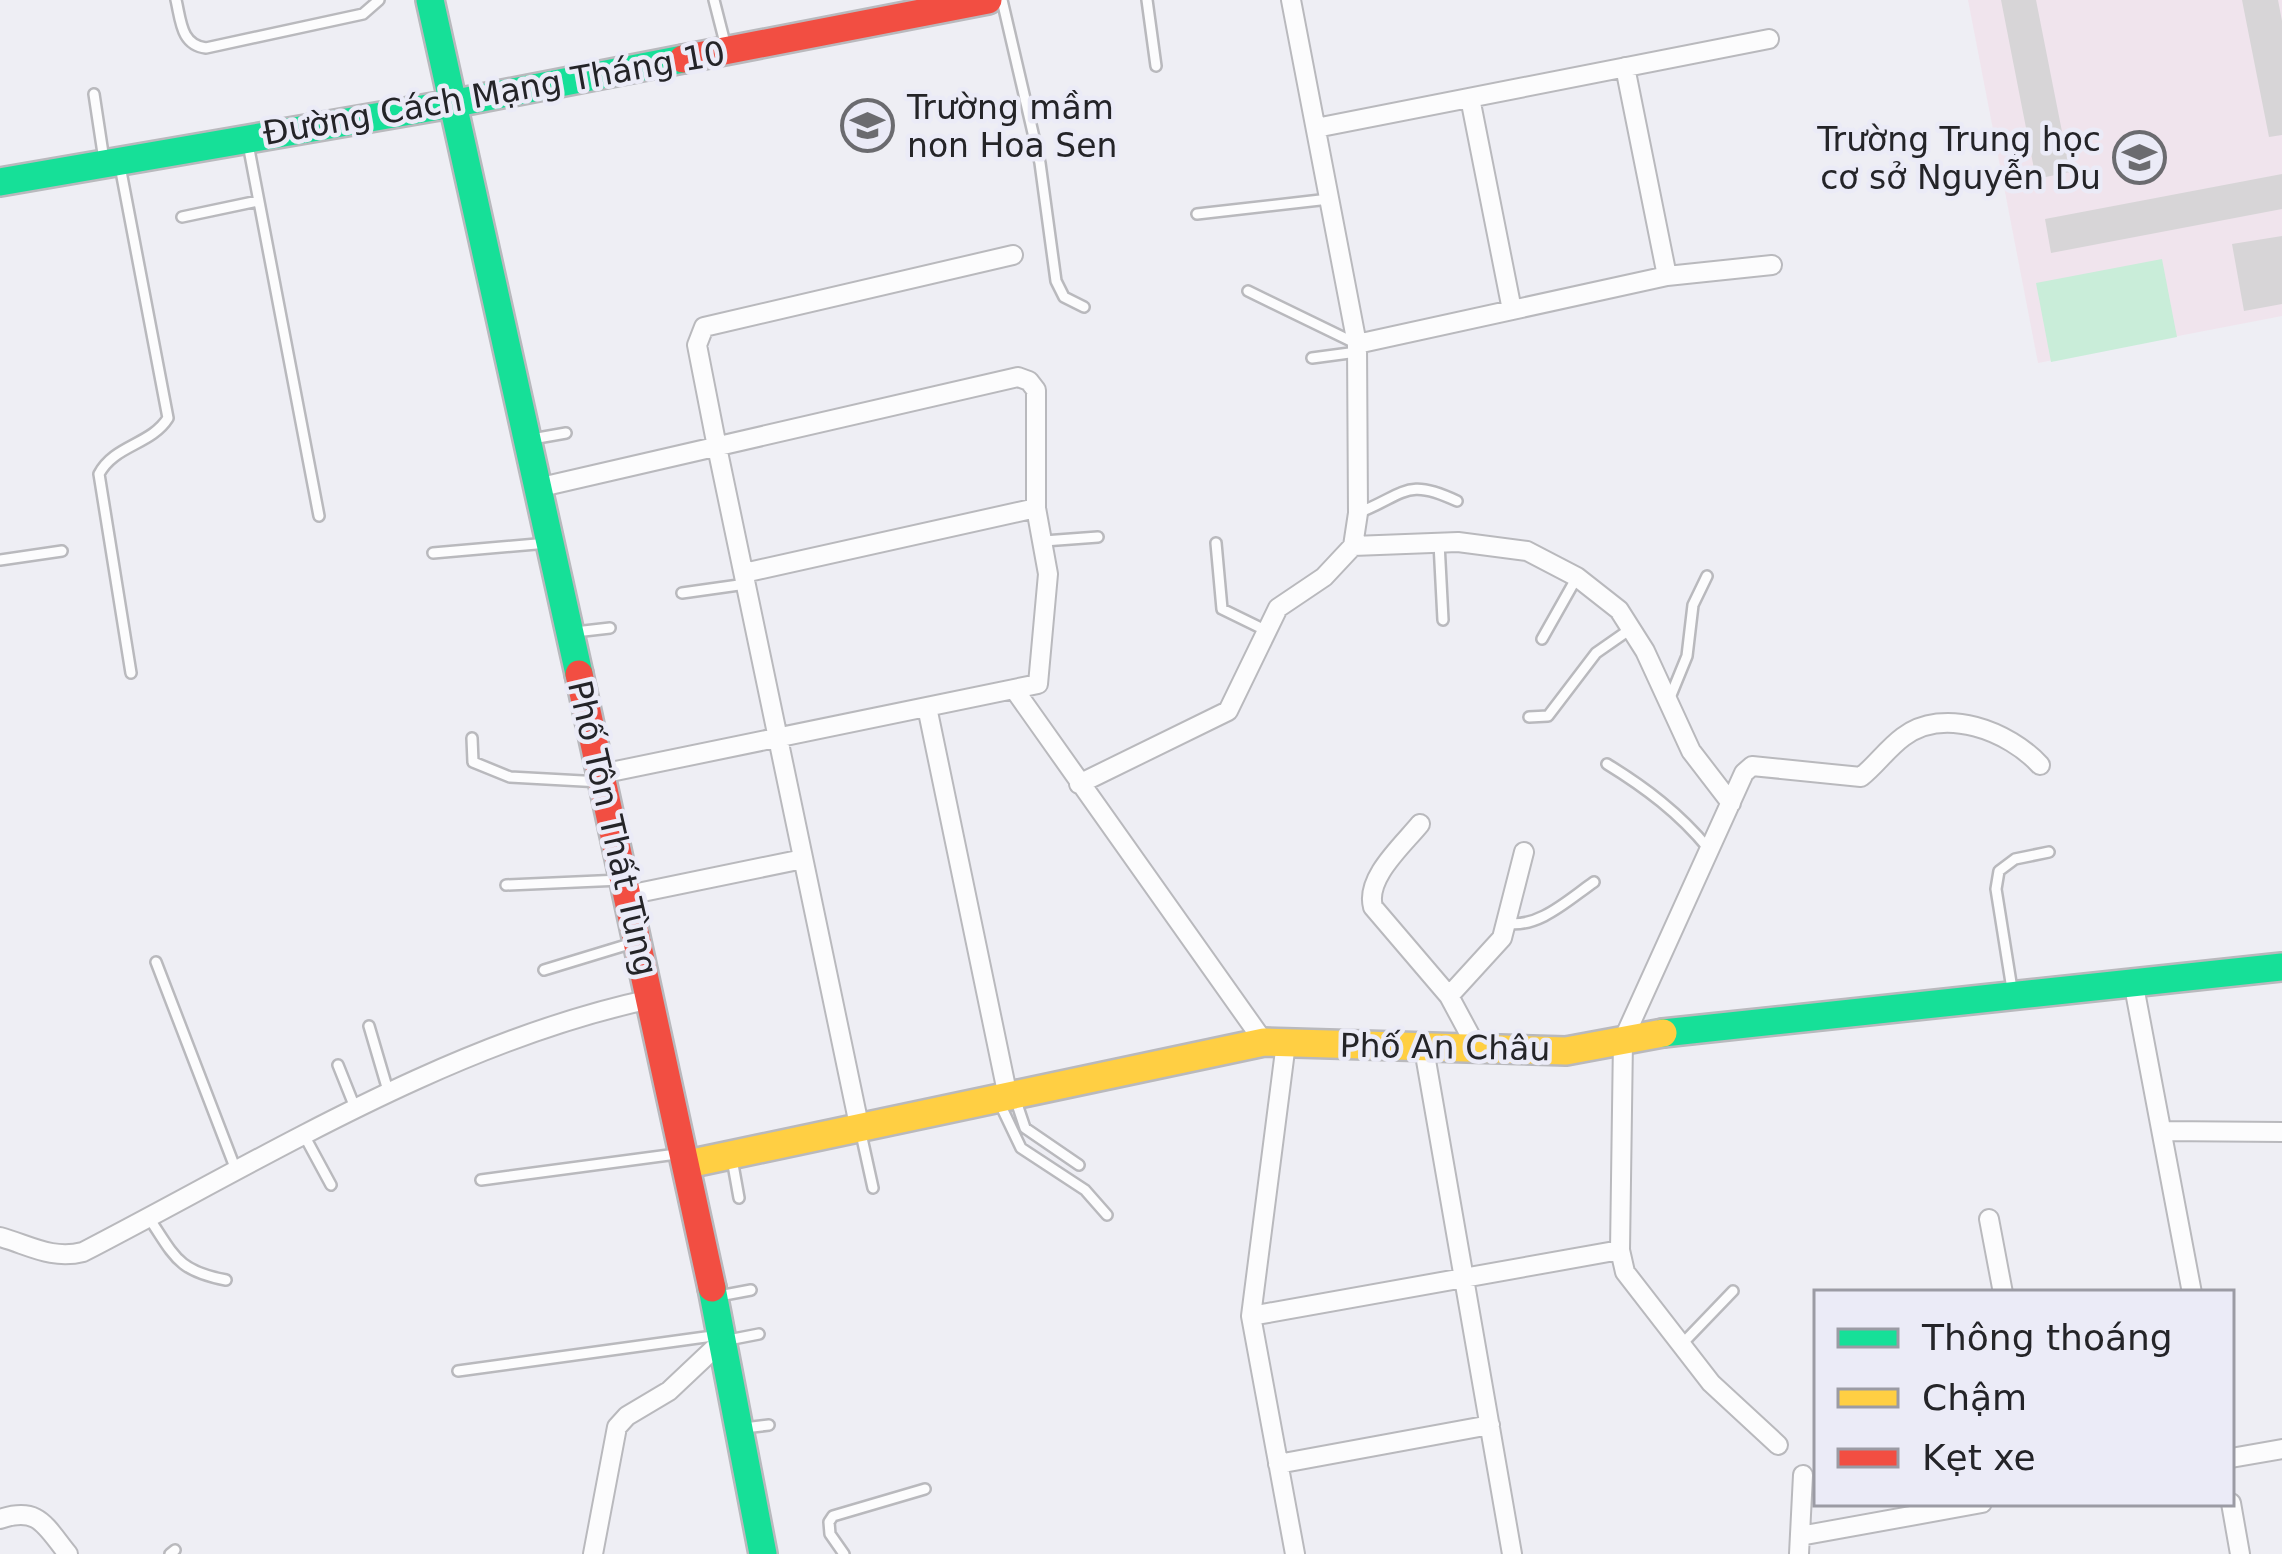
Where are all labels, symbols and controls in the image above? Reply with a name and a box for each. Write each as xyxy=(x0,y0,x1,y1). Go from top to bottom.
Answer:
street label: Đường Cách Mạng Tháng 10 xyxy=(260,33,728,153)
place label: Trường mầm non Hoa Sen xyxy=(906,88,1117,165)
school or university icon: Trường mầm non Hoa Sen xyxy=(840,98,896,154)
place label: Trường Trung học cơ sở Nguyễn Du xyxy=(1816,120,2101,197)
school or university icon: Trường Trung học cơ sở Nguyễn Du xyxy=(2112,130,2168,186)
street label: Phố Tôn Thất Tùng xyxy=(560,676,666,980)
street label: Phố An Châu xyxy=(1339,1026,1551,1068)
legend xyxy=(1814,1290,2234,1506)
text: Thông thoáng xyxy=(1921,1317,2173,1358)
text: Chậm xyxy=(1922,1377,2027,1418)
text: Kẹt xe xyxy=(1922,1437,2036,1478)

